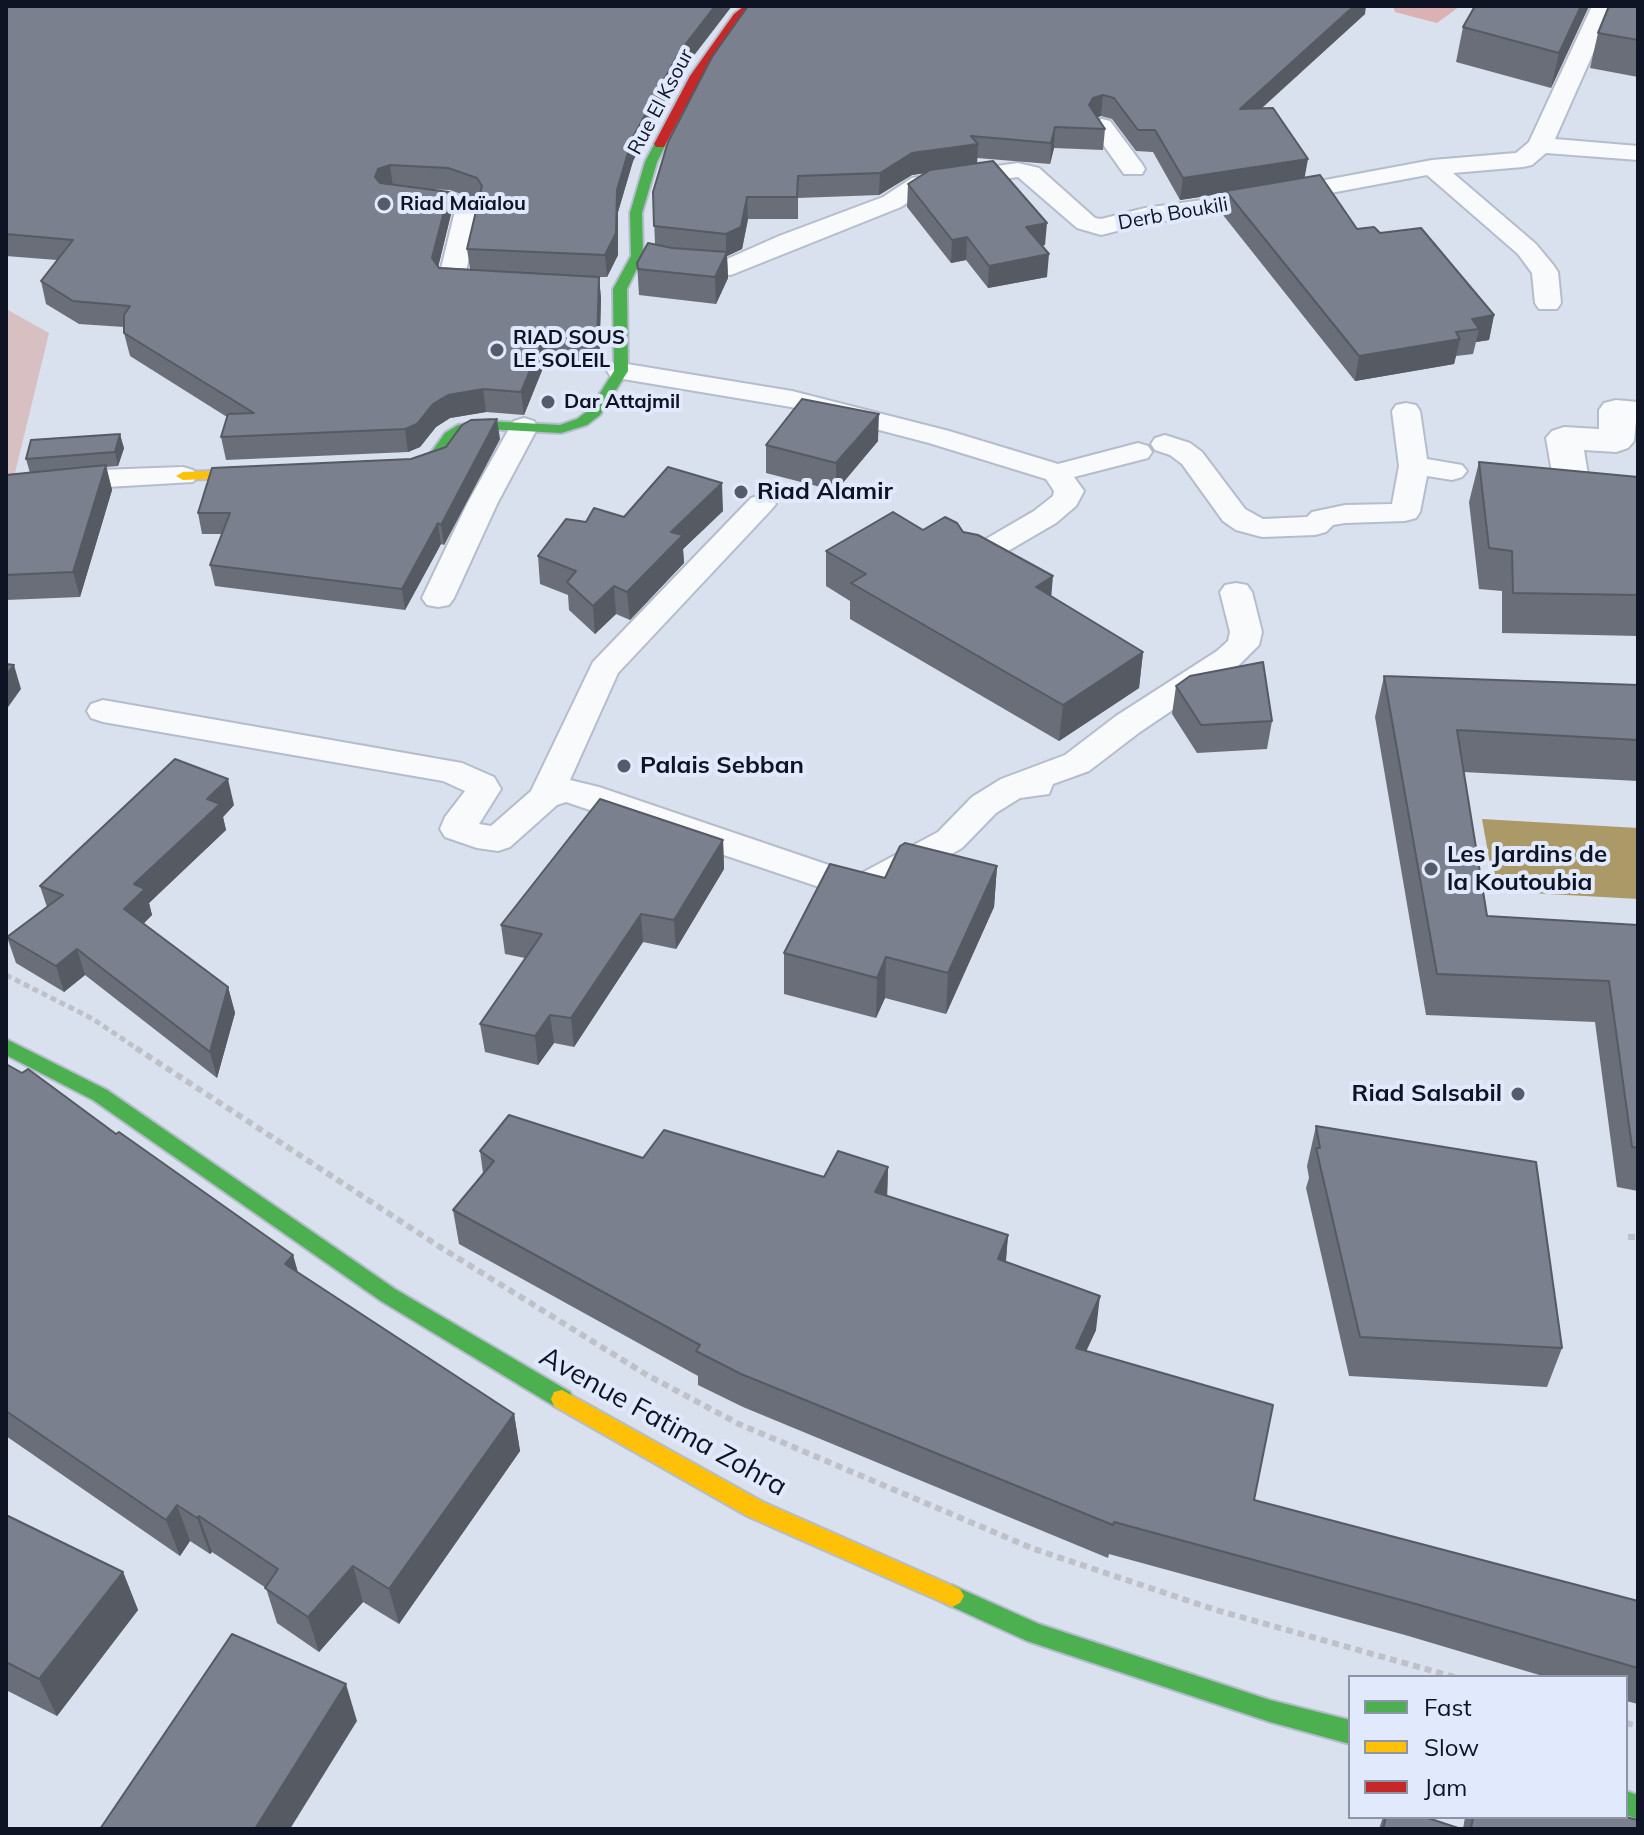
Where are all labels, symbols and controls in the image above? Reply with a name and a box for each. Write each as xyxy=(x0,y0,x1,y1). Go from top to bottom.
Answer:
street label: Rue El Ksour xyxy=(623,45,699,159)
place label: Riad Maïalou xyxy=(400,192,526,216)
street label: Derb Boukili xyxy=(1116,193,1230,235)
marker: Riad Maïalou xyxy=(375,195,393,213)
place label: RIAD SOUS LE SOLEIL xyxy=(513,326,625,373)
marker: RIAD SOUS LE SOLEIL xyxy=(488,341,506,359)
place label: Dar Attajmil xyxy=(564,390,680,414)
marker: Dar Attajmil xyxy=(539,393,557,411)
place label: Riad Alamir xyxy=(757,478,893,506)
marker: Riad Alamir xyxy=(732,483,750,501)
place label: Palais Sebban xyxy=(640,752,804,780)
marker: Palais Sebban xyxy=(615,757,633,775)
place label: Les Jardins de la Koutoubia xyxy=(1447,841,1607,897)
marker: Les Jardins de la Koutoubia xyxy=(1422,860,1440,878)
place label: Riad Salsabil xyxy=(1352,1080,1502,1108)
marker: Riad Salsabil xyxy=(1509,1085,1527,1103)
street label: Avenue Fatima Zohra xyxy=(534,1340,792,1504)
legend xyxy=(1348,1675,1628,1819)
text: Fast xyxy=(1424,1692,1472,1722)
text: Slow xyxy=(1424,1732,1479,1762)
text: Jam xyxy=(1424,1772,1467,1802)

